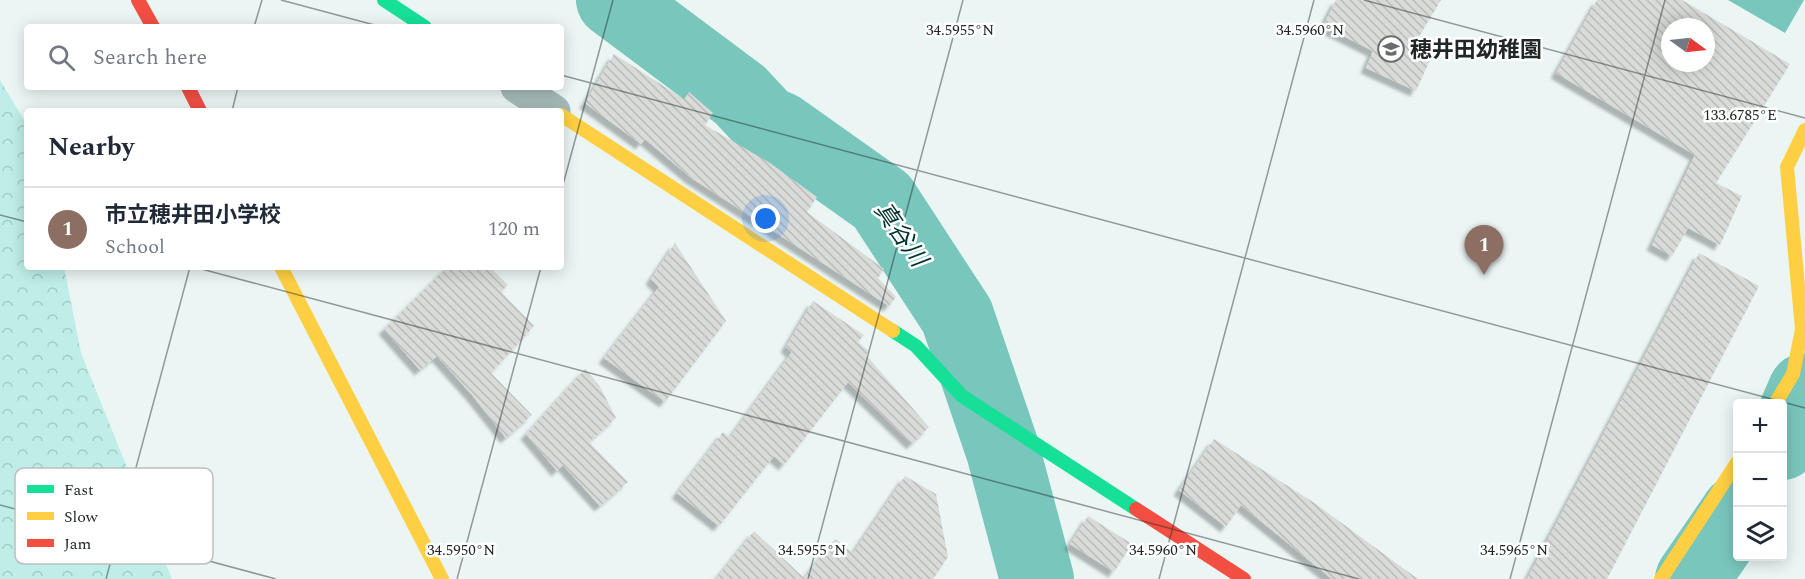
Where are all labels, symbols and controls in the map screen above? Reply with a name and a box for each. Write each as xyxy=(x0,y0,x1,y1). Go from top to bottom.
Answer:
north arrow xyxy=(1661,18,1715,72)
text: 34.5955°N xyxy=(926,19,994,42)
text: 34.5960°N xyxy=(1276,19,1344,42)
search box xyxy=(24,24,564,90)
school or university icon: 穂井田幼稚園 xyxy=(1376,34,1406,64)
place label: 穂井田幼稚園 xyxy=(1410,34,1542,67)
icon: search xyxy=(45,41,78,74)
text: Search here xyxy=(93,41,207,74)
text: 133.6785°E xyxy=(1703,104,1777,127)
text: Nearby xyxy=(48,127,134,167)
water label: 真谷川 xyxy=(865,195,937,277)
text: 市立穂井田小学校 xyxy=(105,199,281,232)
your location xyxy=(751,204,780,233)
text: 1 xyxy=(62,214,73,244)
text: 120 m xyxy=(488,214,540,244)
pin: 1 xyxy=(1464,226,1504,275)
text: School xyxy=(105,232,165,262)
map controls xyxy=(1733,399,1787,561)
button: + xyxy=(1733,399,1787,453)
button: − xyxy=(1733,453,1787,507)
legend xyxy=(15,468,213,564)
text: Fast xyxy=(64,478,94,502)
text: Slow xyxy=(64,505,99,529)
button: layers xyxy=(1733,507,1787,561)
text: Jam xyxy=(64,532,92,556)
text: 34.5950°N xyxy=(427,539,495,562)
text: 34.5955°N xyxy=(778,539,846,562)
text: 34.5960°N xyxy=(1129,539,1197,562)
text: 34.5965°N xyxy=(1480,539,1548,562)

